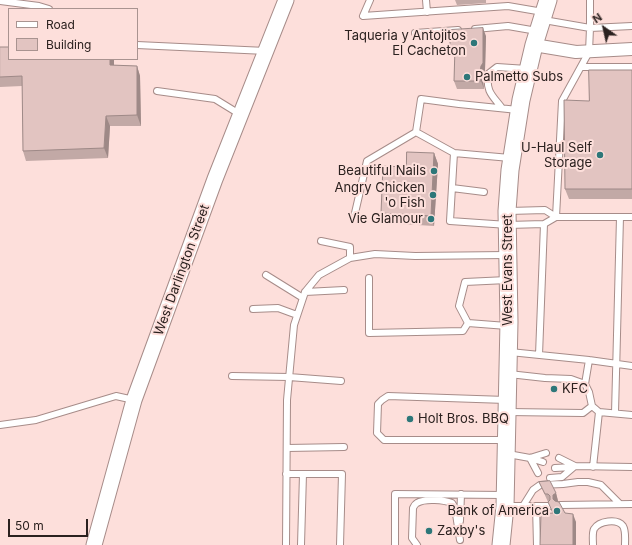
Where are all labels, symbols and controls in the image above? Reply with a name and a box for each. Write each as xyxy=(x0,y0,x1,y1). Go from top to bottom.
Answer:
legend xyxy=(8,8,138,60)
north arrow xyxy=(584,8,624,48)
text: N xyxy=(590,10,605,26)
text: Road xyxy=(46,17,75,32)
place label: Taqueria y Antojitos El Cacheton xyxy=(344,28,466,59)
text: Building xyxy=(46,37,91,52)
marker: Taqueria y Antojitos El Cacheton xyxy=(469,38,479,48)
place label: Palmetto Subs xyxy=(475,69,563,85)
marker: Palmetto Subs xyxy=(462,72,472,82)
place label: U-Haul Self Storage xyxy=(521,140,592,171)
marker: U-Haul Self Storage xyxy=(595,150,605,160)
place label: Beautiful Nails xyxy=(338,163,426,179)
marker: Beautiful Nails xyxy=(429,166,439,176)
place label: Angry Chicken 'o Fish xyxy=(334,180,425,211)
marker: Angry Chicken 'o Fish xyxy=(428,190,438,200)
street label: West Darlington Street xyxy=(151,202,213,338)
place label: Vie Glamour xyxy=(348,211,423,227)
marker: Vie Glamour xyxy=(426,214,436,224)
street label: West Evans Street xyxy=(500,214,516,326)
place label: KFC xyxy=(562,381,588,397)
marker: KFC xyxy=(549,384,559,394)
place label: Holt Bros. BBQ xyxy=(418,411,509,427)
marker: Holt Bros. BBQ xyxy=(405,414,415,424)
place label: Bank of America xyxy=(447,503,549,519)
marker: Bank of America xyxy=(552,506,562,516)
scale bar xyxy=(10,511,90,537)
text: 50 m xyxy=(15,518,44,533)
place label: Zaxby's xyxy=(437,523,485,539)
marker: Zaxby's xyxy=(424,526,434,536)

